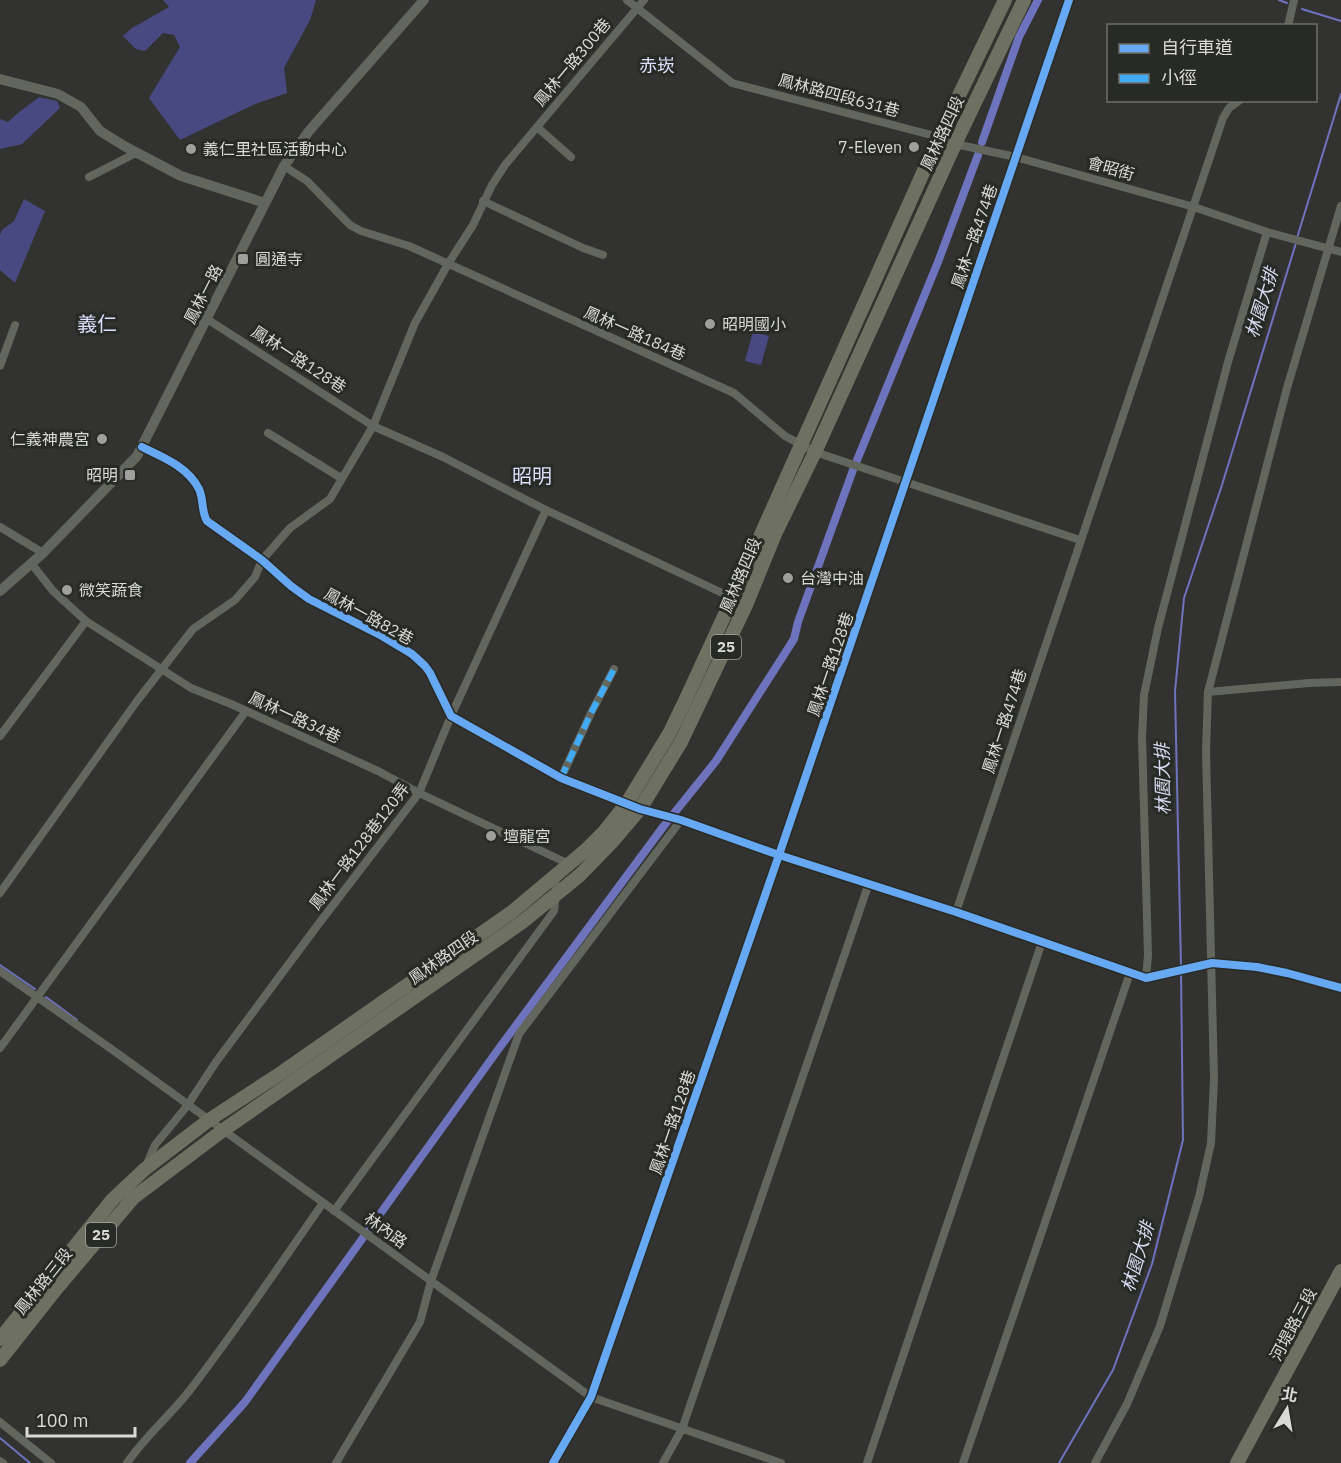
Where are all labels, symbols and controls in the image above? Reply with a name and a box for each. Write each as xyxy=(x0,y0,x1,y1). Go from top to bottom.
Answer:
street label: 鳳林一路300巷 xyxy=(529,14,615,110)
legend xyxy=(1107,24,1317,102)
text: 自行車道 xyxy=(1161,36,1233,59)
district label: 赤崁 xyxy=(639,54,675,77)
text: 小徑 xyxy=(1161,66,1197,89)
street label: 鳳林路四段631巷 xyxy=(776,69,902,121)
street label: 鳳林路四段 xyxy=(916,93,968,173)
place label: 7-Eleven xyxy=(838,137,902,157)
place label: 義仁里社區活動中心 xyxy=(203,139,347,159)
marker: 7-Eleven xyxy=(907,140,921,154)
marker: 義仁里社區活動中心 xyxy=(184,142,198,156)
street label: 會昭街 xyxy=(1085,152,1137,184)
street label: 鳳林一路474巷 xyxy=(947,181,1001,291)
place label: 圓通寺 xyxy=(255,249,303,269)
marker: 圓通寺 xyxy=(236,252,250,266)
street label: 鳳林一路 xyxy=(180,261,226,327)
water label: 林園大排 xyxy=(1240,263,1284,341)
street label: 鳳林一路184巷 xyxy=(581,302,689,364)
district label: 義仁 xyxy=(77,310,117,337)
place label: 昭明國小 xyxy=(722,314,786,334)
marker: 昭明國小 xyxy=(703,317,717,331)
street label: 鳳林一路128巷 xyxy=(248,321,350,397)
place label: 仁義神農宮 xyxy=(10,429,90,449)
marker: 仁義神農宮 xyxy=(95,432,109,446)
district label: 昭明 xyxy=(512,462,552,489)
place label: 昭明 xyxy=(86,465,118,485)
marker: 昭明 xyxy=(123,468,137,482)
street label: 鳳林路四段 xyxy=(715,534,765,616)
place label: 台灣中油 xyxy=(800,568,864,588)
marker: 台灣中油 xyxy=(781,571,795,585)
place label: 微笑蔬食 xyxy=(79,580,143,600)
marker: 微笑蔬食 xyxy=(60,583,74,597)
street label: 鳳林一路82巷 xyxy=(321,583,417,649)
street label: 鳳林一路128巷 xyxy=(803,609,857,719)
road number: 25 xyxy=(711,635,741,659)
street label: 鳳林一路474巷 xyxy=(978,666,1030,776)
street label: 鳳林一路34巷 xyxy=(246,687,344,747)
water label: 林園大排 xyxy=(1150,741,1175,815)
street label: 鳳林一路128巷120弄 xyxy=(305,779,413,913)
place label: 壇龍宮 xyxy=(503,826,551,846)
marker: 壇龍宮 xyxy=(484,829,498,843)
street label: 鳳林路四段 xyxy=(404,926,482,988)
street label: 鳳林一路128巷 xyxy=(645,1067,699,1177)
street label: 林內路 xyxy=(361,1208,411,1252)
water label: 林園大排 xyxy=(1116,1217,1160,1295)
road number: 25 xyxy=(86,1223,116,1247)
street label: 鳳林路三段 xyxy=(10,1244,76,1318)
street label: 河堤路三段 xyxy=(1265,1284,1321,1364)
north arrow xyxy=(1257,1379,1317,1439)
text: 北 xyxy=(1280,1383,1300,1406)
scale bar xyxy=(27,1400,135,1438)
text: 100 m xyxy=(36,1409,88,1432)

